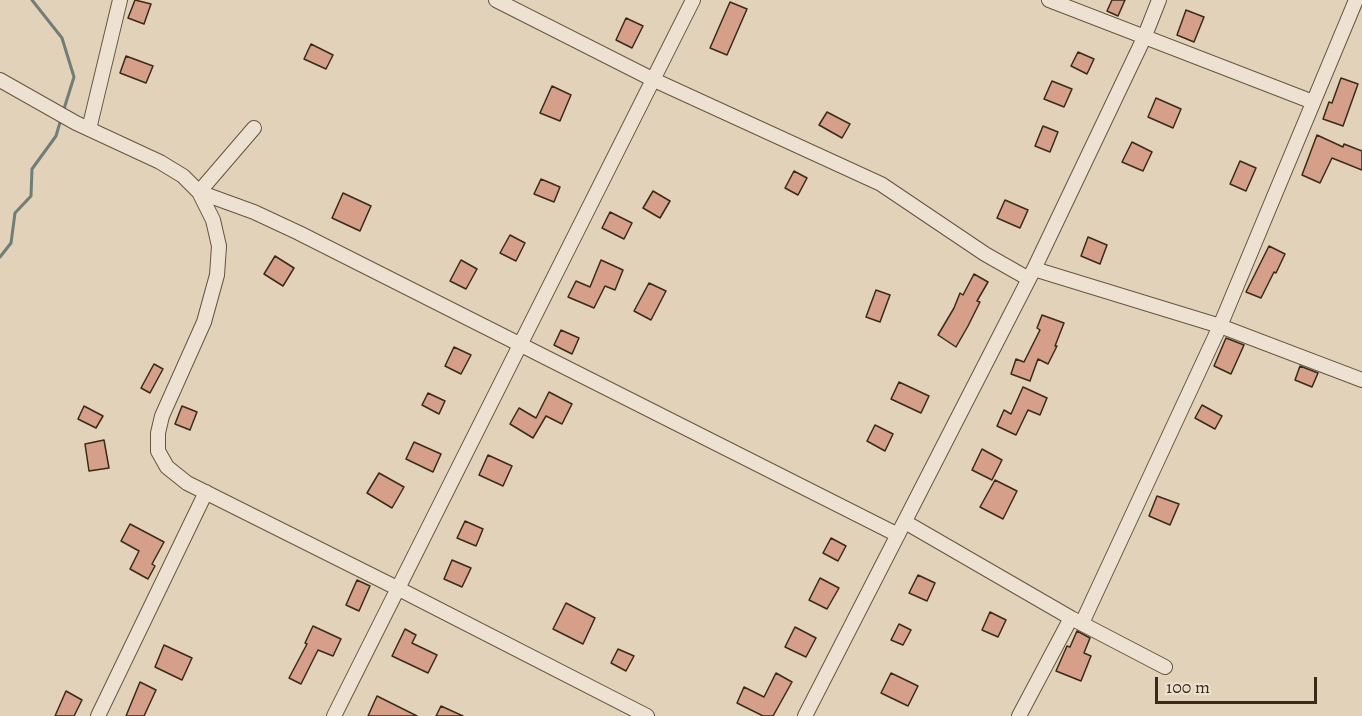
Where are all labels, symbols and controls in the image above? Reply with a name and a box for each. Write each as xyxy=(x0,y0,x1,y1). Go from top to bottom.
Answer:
scale bar xyxy=(1158,665,1320,703)
text: 100 m xyxy=(1166,675,1210,699)

